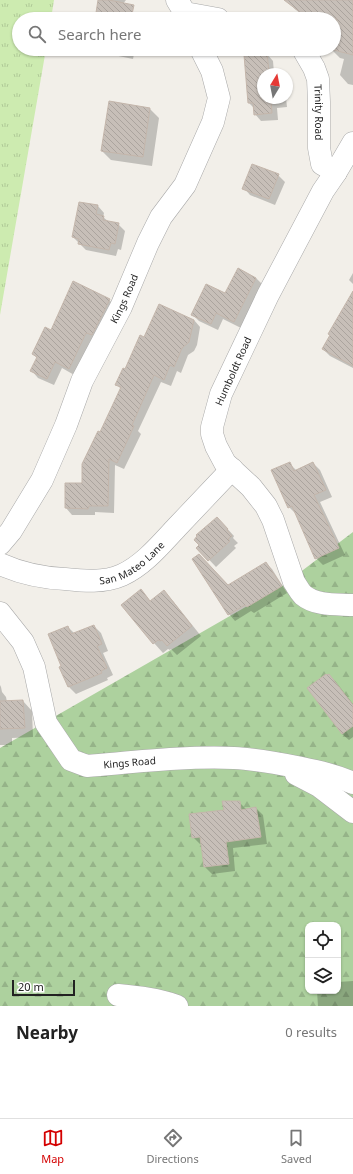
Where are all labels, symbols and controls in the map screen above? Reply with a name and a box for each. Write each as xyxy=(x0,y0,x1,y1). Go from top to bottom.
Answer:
search box xyxy=(12,12,341,56)
icon: search xyxy=(26,23,48,45)
text: Search here xyxy=(58,24,141,44)
north arrow xyxy=(257,68,293,104)
street label: Trinity Road xyxy=(311,84,326,140)
street label: Kings Road xyxy=(107,272,141,326)
street label: Humboldt Road xyxy=(212,334,254,408)
street label: San Mateo Lane xyxy=(98,538,168,587)
street label: Kings Road xyxy=(103,753,156,772)
map controls xyxy=(305,922,341,994)
button: locate xyxy=(305,922,341,958)
button: layers xyxy=(305,958,341,994)
scale bar xyxy=(12,978,75,997)
text: 20 m xyxy=(18,979,44,994)
text: Nearby xyxy=(16,1021,78,1044)
text: 0 results xyxy=(285,1023,337,1041)
tab: Map xyxy=(41,1127,64,1166)
tab: Directions xyxy=(146,1127,199,1166)
tab: Saved xyxy=(281,1127,312,1166)

